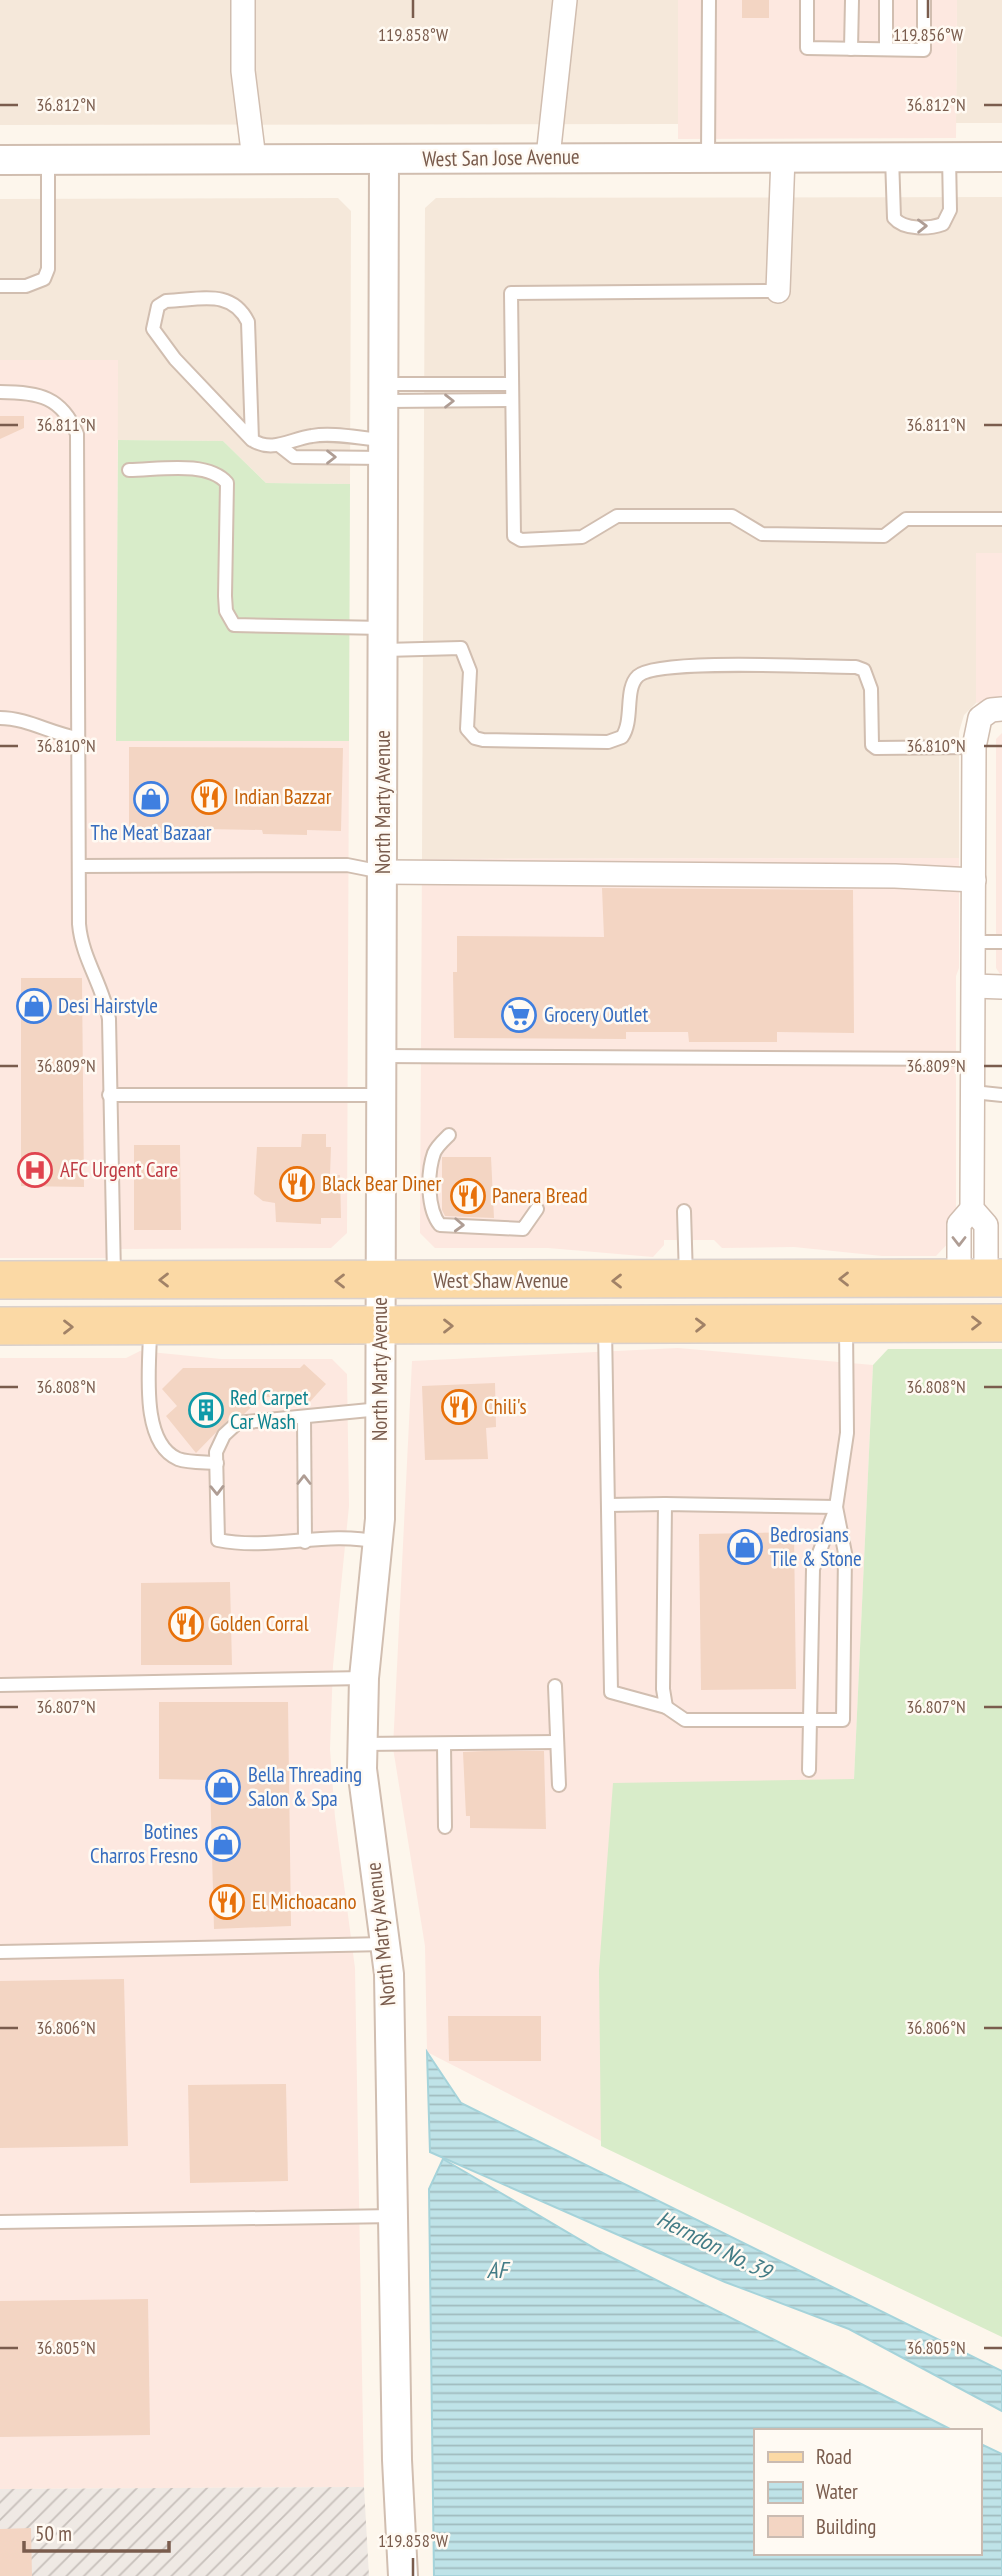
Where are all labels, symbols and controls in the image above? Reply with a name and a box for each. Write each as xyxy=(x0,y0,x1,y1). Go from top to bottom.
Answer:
text: 119.858°W xyxy=(378,23,448,46)
text: 119.856°W xyxy=(893,23,963,46)
text: 36.812°N xyxy=(36,93,96,116)
text: 36.812°N xyxy=(906,93,966,116)
street label: West San Jose Avenue xyxy=(422,143,580,172)
one-way arrow xyxy=(917,218,928,234)
one-way arrow xyxy=(444,393,455,409)
text: 36.811°N xyxy=(36,413,96,436)
text: 36.811°N xyxy=(906,413,966,436)
one-way arrow xyxy=(325,450,336,465)
street label: North Marty Avenue xyxy=(369,730,396,874)
text: 36.810°N xyxy=(36,734,96,757)
text: 36.810°N xyxy=(906,734,966,757)
restaurant icon: Indian Bazzar xyxy=(190,778,228,816)
shop icon: The Meat Bazaar xyxy=(132,780,170,818)
place label: Indian Bazzar xyxy=(234,783,332,810)
place label: The Meat Bazaar xyxy=(91,819,212,846)
shop icon: Desi Hairstyle xyxy=(15,987,53,1025)
place label: Desi Hairstyle xyxy=(58,992,158,1019)
supermarket icon: Grocery Outlet xyxy=(500,996,538,1034)
place label: Grocery Outlet xyxy=(544,1001,648,1028)
text: 36.809°N xyxy=(36,1054,96,1077)
text: 36.809°N xyxy=(906,1054,966,1077)
hospital icon: AFC Urgent Care xyxy=(16,1151,54,1189)
place label: AFC Urgent Care xyxy=(60,1156,178,1183)
restaurant icon: Black Bear Diner xyxy=(278,1165,316,1203)
place label: Black Bear Diner xyxy=(322,1170,441,1197)
restaurant icon: Panera Bread xyxy=(449,1177,487,1215)
place label: Panera Bread xyxy=(492,1182,588,1209)
one-way arrow xyxy=(453,1218,464,1233)
one-way arrow xyxy=(951,1237,967,1247)
street label: West Shaw Avenue xyxy=(434,1267,568,1294)
one-way arrow xyxy=(839,1271,849,1287)
one-way arrow xyxy=(159,1272,170,1287)
one-way arrow xyxy=(611,1273,622,1289)
one-way arrow xyxy=(335,1274,346,1289)
street label: North Marty Avenue xyxy=(366,1297,393,1441)
one-way arrow xyxy=(971,1315,982,1331)
one-way arrow xyxy=(695,1317,705,1333)
one-way arrow xyxy=(443,1318,453,1334)
one-way arrow xyxy=(63,1319,74,1335)
text: 36.808°N xyxy=(36,1375,96,1398)
text: 36.808°N xyxy=(906,1375,966,1398)
place label: Red Carpet Car Wash xyxy=(230,1384,309,1435)
restaurant icon: Chili's xyxy=(440,1388,478,1426)
building icon: Red Carpet Car Wash xyxy=(187,1391,225,1429)
place label: Chili's xyxy=(484,1393,527,1420)
one-way arrow xyxy=(296,1474,312,1485)
one-way arrow xyxy=(209,1485,225,1496)
place label: Bedrosians Tile & Stone xyxy=(770,1521,862,1572)
shop icon: Bedrosians Tile & Stone xyxy=(726,1528,764,1566)
restaurant icon: Golden Corral xyxy=(167,1605,205,1643)
place label: Golden Corral xyxy=(210,1610,309,1637)
text: 36.807°N xyxy=(36,1695,96,1718)
text: 36.807°N xyxy=(906,1695,966,1718)
place label: Bella Threading Salon & Spa xyxy=(248,1761,362,1812)
shop icon: Bella Threading Salon & Spa xyxy=(204,1768,242,1806)
place label: Botines Charros Fresno xyxy=(90,1818,198,1869)
shop icon: Botines Charros Fresno xyxy=(204,1825,242,1863)
street label: North Marty Avenue xyxy=(360,1861,401,2007)
restaurant icon: El Michoacano xyxy=(208,1883,246,1921)
place label: El Michoacano xyxy=(252,1888,357,1915)
text: 36.806°N xyxy=(36,2016,96,2039)
text: 36.806°N xyxy=(906,2016,966,2039)
water label: Herndon No. 39 xyxy=(653,2204,778,2287)
water label: AF xyxy=(487,2255,511,2284)
text: 36.805°N xyxy=(36,2336,96,2359)
text: 36.805°N xyxy=(906,2336,966,2359)
legend xyxy=(754,2429,981,2555)
text: Road xyxy=(816,2443,852,2470)
text: Water xyxy=(816,2478,858,2505)
scale bar xyxy=(24,2510,170,2554)
text: Building xyxy=(816,2513,876,2540)
text: 50 m xyxy=(35,2520,72,2547)
text: 119.858°W xyxy=(378,2529,448,2552)

